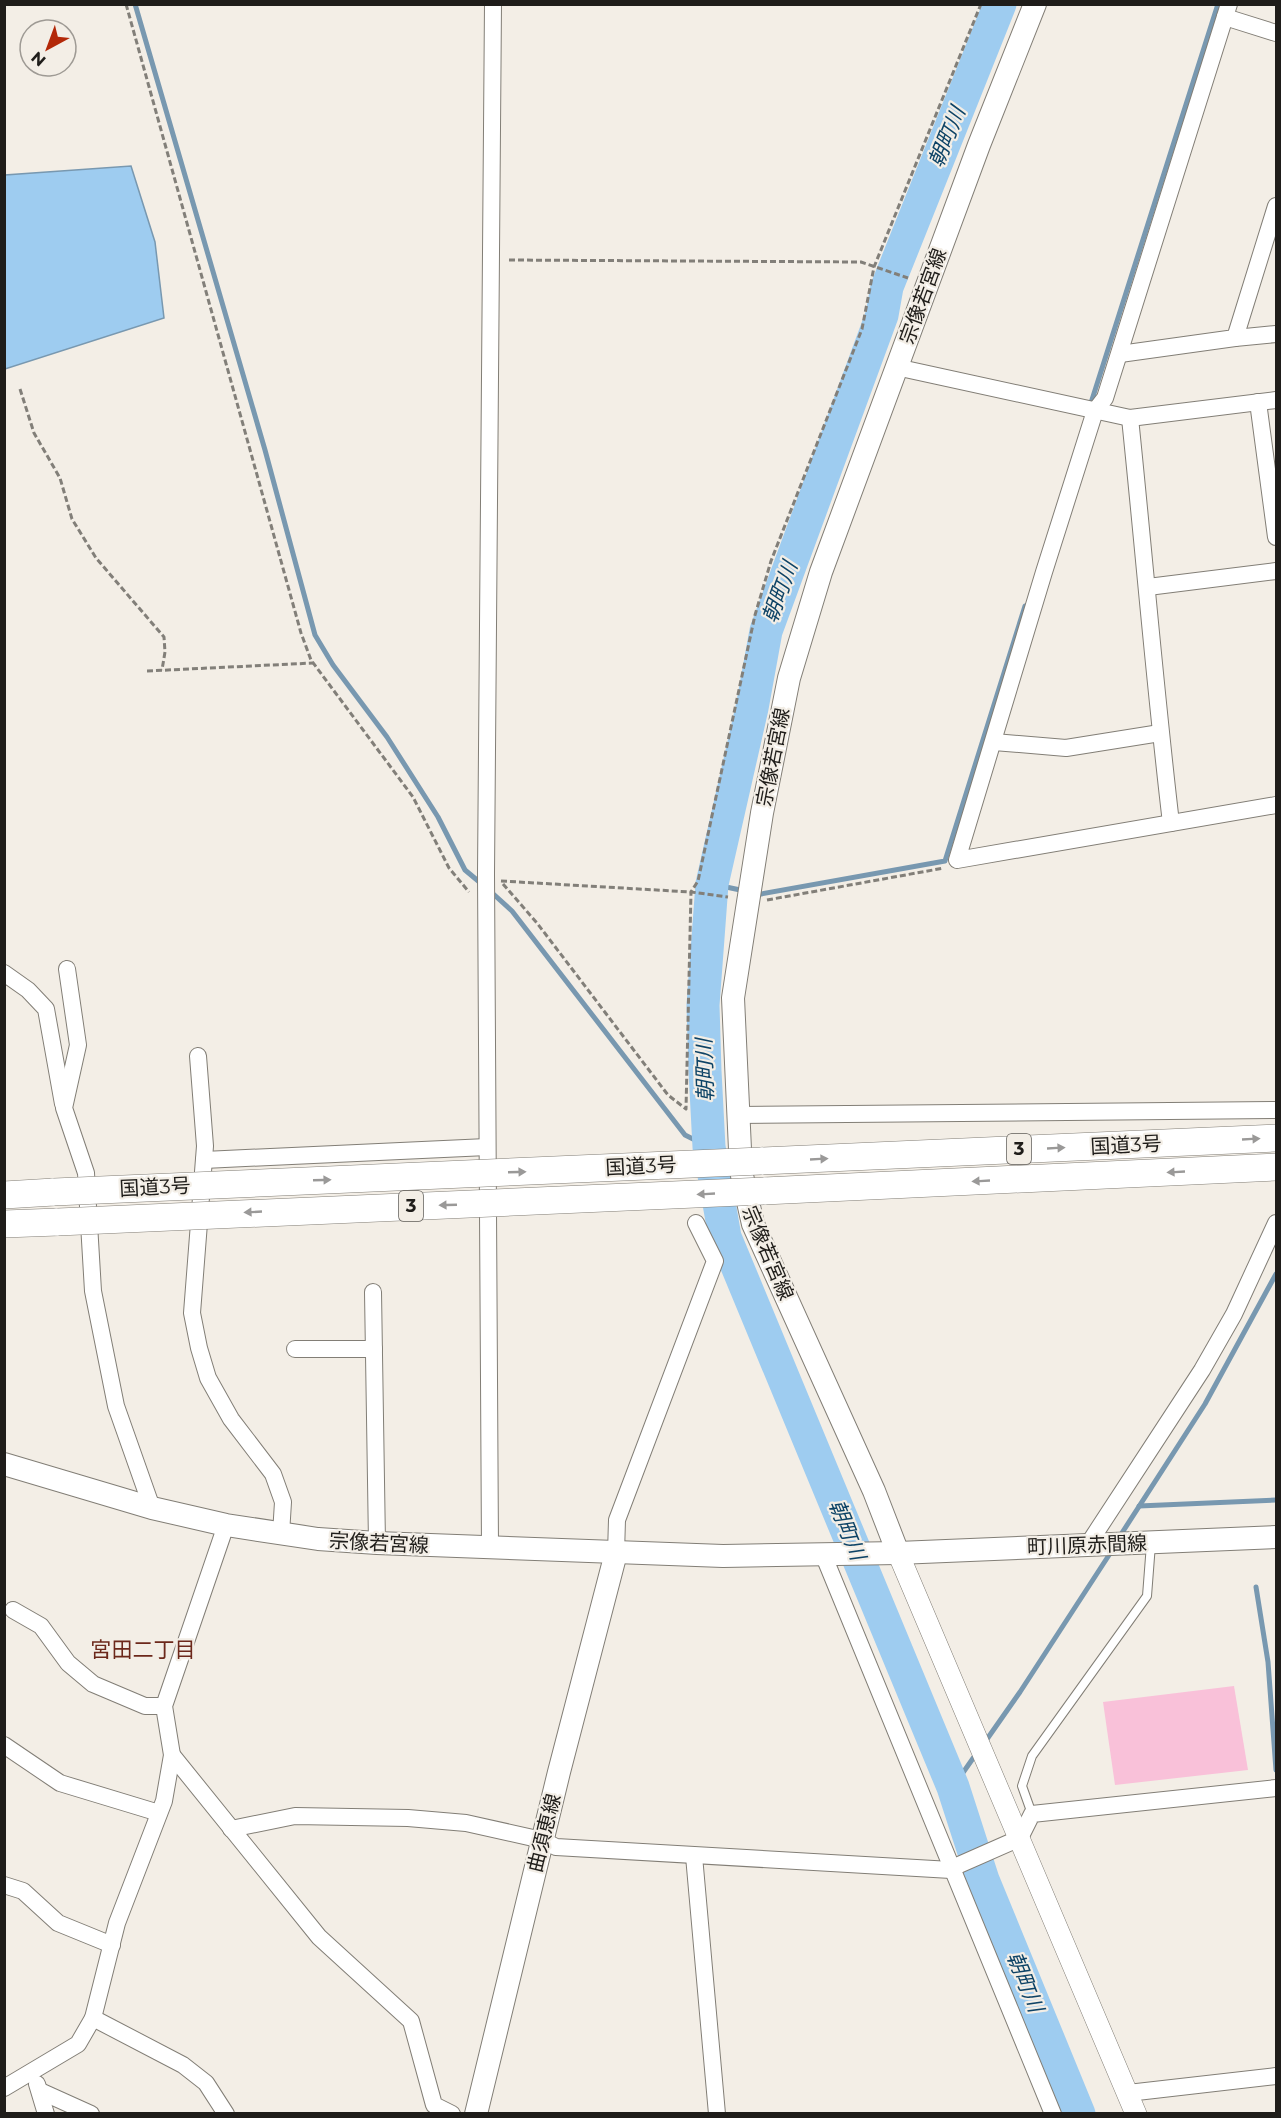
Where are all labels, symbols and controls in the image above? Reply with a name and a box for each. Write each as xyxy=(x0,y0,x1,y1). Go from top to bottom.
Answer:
north arrow xyxy=(18,18,78,78)
text: N xyxy=(27,48,50,70)
water label: 朝町川 xyxy=(923,101,971,171)
street label: 宗像若宮線 xyxy=(895,245,951,347)
water label: 朝町川 xyxy=(757,556,803,626)
street label: 宗像若宮線 xyxy=(752,706,794,808)
water label: 朝町川 xyxy=(691,1036,718,1102)
street label: 国道3号 xyxy=(1090,1131,1162,1159)
road number: 3 xyxy=(1007,1134,1031,1164)
one-way arrow xyxy=(1241,1134,1260,1143)
one-way arrow xyxy=(1047,1143,1066,1152)
street label: 国道3号 xyxy=(605,1152,677,1180)
one-way arrow xyxy=(810,1154,829,1163)
one-way arrow xyxy=(508,1167,527,1176)
one-way arrow xyxy=(1167,1168,1186,1177)
street label: 国道3号 xyxy=(119,1173,191,1201)
one-way arrow xyxy=(313,1175,332,1184)
one-way arrow xyxy=(972,1177,991,1186)
one-way arrow xyxy=(696,1189,715,1199)
road number: 3 xyxy=(399,1191,423,1221)
one-way arrow xyxy=(439,1200,458,1209)
street label: 宗像若宮線 xyxy=(737,1202,799,1304)
one-way arrow xyxy=(244,1208,263,1217)
water label: 朝町川 xyxy=(824,1496,872,1566)
street label: 宗像若宮線 xyxy=(328,1528,430,1558)
street label: 町川原赤間線 xyxy=(1027,1531,1147,1559)
district label: 宮田二丁目 xyxy=(91,1637,196,1662)
street label: 曲須恵線 xyxy=(523,1791,565,1875)
water label: 朝町川 xyxy=(1002,1948,1050,2018)

